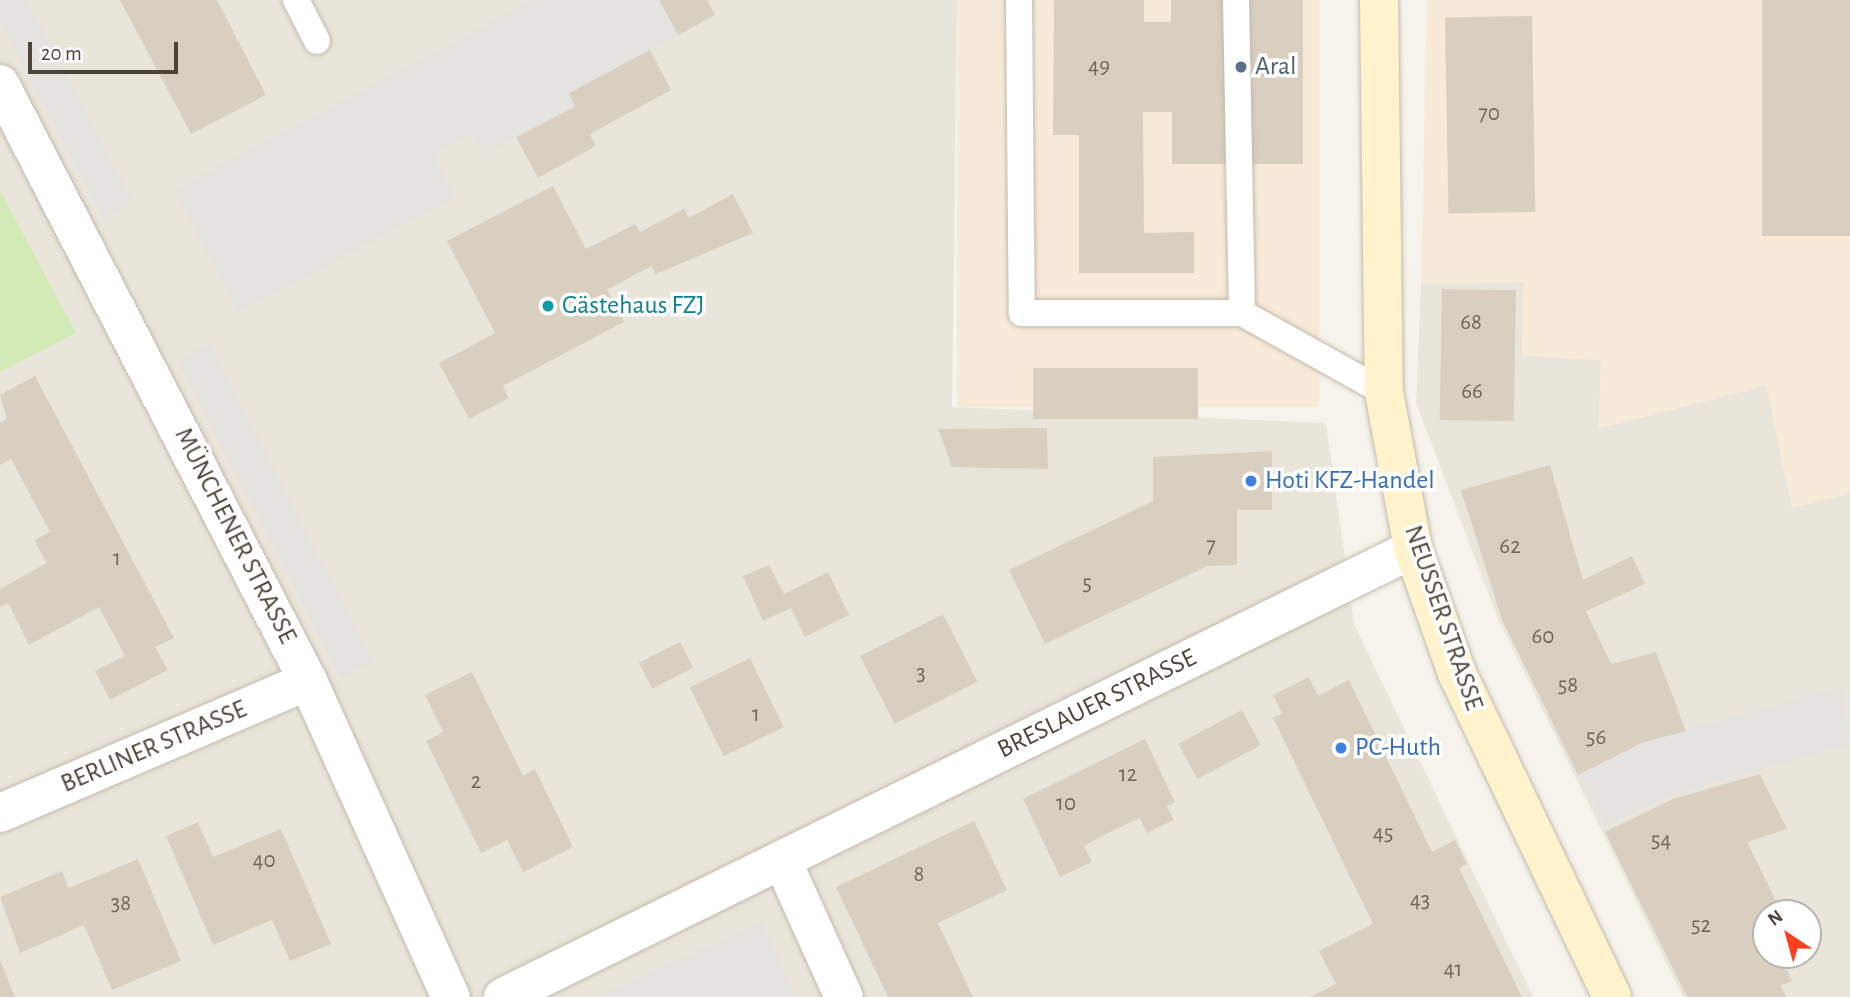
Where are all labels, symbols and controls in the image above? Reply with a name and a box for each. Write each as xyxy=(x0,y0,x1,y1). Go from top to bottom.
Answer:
scale bar xyxy=(32,28,182,72)
text: 20 m xyxy=(41,43,82,64)
place label: Aral xyxy=(1255,51,1296,83)
house number: 49 xyxy=(1088,53,1110,81)
marker: Aral xyxy=(1233,59,1249,75)
house number: 70 xyxy=(1478,100,1500,128)
place label: Gästehaus FZJ xyxy=(562,290,705,322)
marker: Gästehaus FZJ xyxy=(540,298,556,314)
house number: 68 xyxy=(1460,309,1482,337)
house number: 66 xyxy=(1461,378,1483,406)
street label: MÜNCHENER STRASSE xyxy=(167,423,303,649)
place label: Hoti KFZ-Handel xyxy=(1265,465,1435,497)
marker: Hoti KFZ-Handel xyxy=(1243,473,1259,489)
street label: NEUSSER STRASSE xyxy=(1397,521,1489,715)
house number: 7 xyxy=(1206,532,1216,560)
house number: 62 xyxy=(1499,533,1521,561)
house number: 1 xyxy=(113,545,121,573)
house number: 5 xyxy=(1082,570,1092,598)
house number: 60 xyxy=(1532,623,1554,651)
street label: BRESLAUER STRASSE xyxy=(993,642,1201,766)
house number: 3 xyxy=(916,660,926,688)
house number: 58 xyxy=(1558,672,1578,700)
street label: BERLINER STRASSE xyxy=(56,694,252,800)
house number: 1 xyxy=(752,701,760,729)
house number: 56 xyxy=(1586,724,1606,752)
place label: PC-Huth xyxy=(1355,732,1441,764)
marker: PC-Huth xyxy=(1333,740,1349,756)
house number: 12 xyxy=(1119,761,1137,789)
house number: 2 xyxy=(471,768,481,796)
house number: 10 xyxy=(1056,790,1076,818)
house number: 45 xyxy=(1373,820,1393,848)
house number: 54 xyxy=(1651,827,1671,855)
house number: 40 xyxy=(252,847,276,875)
house number: 8 xyxy=(914,861,924,889)
house number: 43 xyxy=(1410,887,1430,915)
house number: 38 xyxy=(111,890,131,918)
north arrow xyxy=(1752,899,1822,969)
text: N xyxy=(1765,907,1786,930)
house number: 52 xyxy=(1691,912,1711,940)
house number: 41 xyxy=(1444,956,1462,984)

